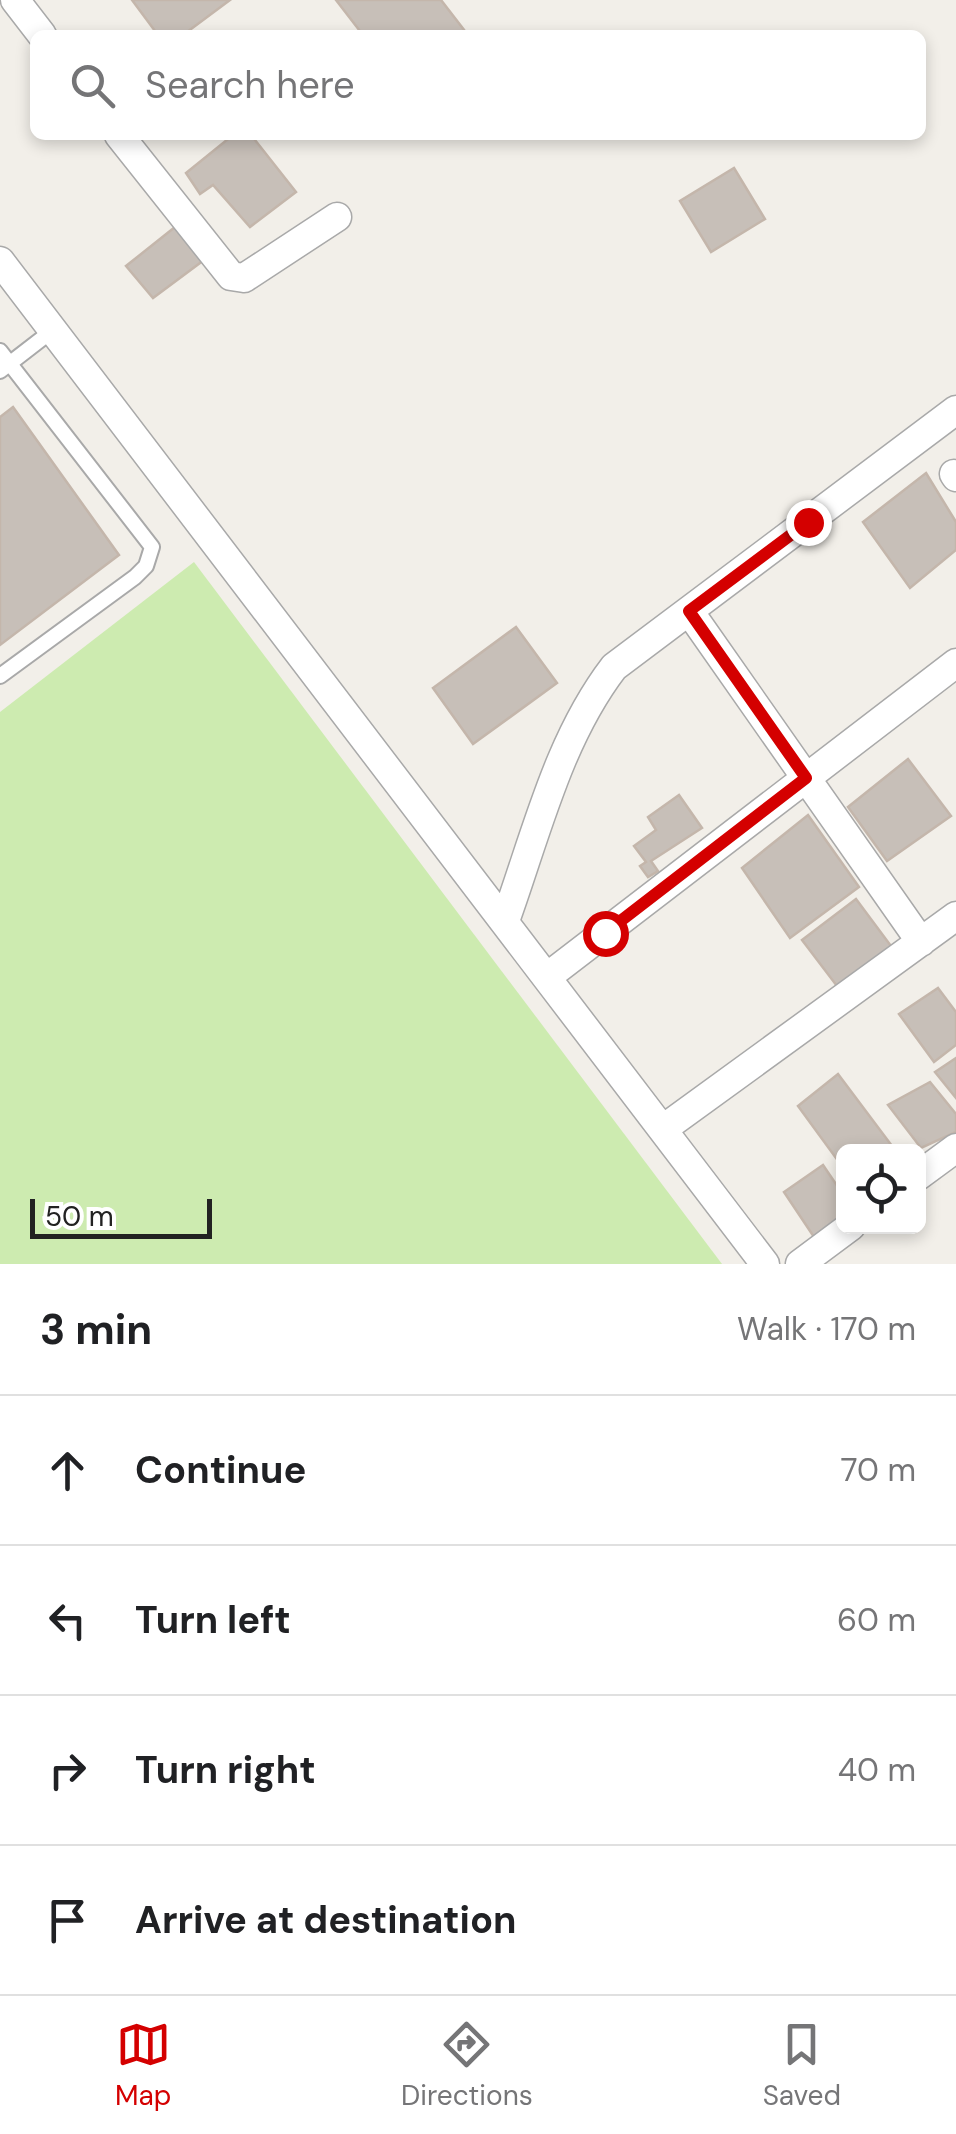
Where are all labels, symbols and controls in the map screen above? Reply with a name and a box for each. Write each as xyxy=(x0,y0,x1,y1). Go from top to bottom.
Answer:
search box xyxy=(30,30,926,140)
icon: search xyxy=(65,58,120,113)
text: Search here xyxy=(145,60,355,110)
route end xyxy=(786,500,832,546)
route start xyxy=(583,911,629,957)
map controls xyxy=(836,1144,926,1234)
button: locate xyxy=(836,1144,926,1234)
scale bar xyxy=(30,1194,212,1238)
text: 50 m xyxy=(45,1198,114,1235)
text: 3 min xyxy=(40,1302,152,1357)
text: Walk · 170 m xyxy=(737,1308,916,1350)
icon: ahead xyxy=(40,1443,95,1498)
text: Continue xyxy=(135,1445,306,1495)
text: 70 m xyxy=(840,1449,916,1491)
icon: left xyxy=(40,1593,95,1648)
text: Turn left xyxy=(135,1595,291,1645)
text: 60 m xyxy=(837,1599,916,1641)
icon: right xyxy=(40,1743,95,1798)
text: Turn right xyxy=(135,1745,316,1795)
text: 40 m xyxy=(838,1749,916,1791)
icon: arrive xyxy=(40,1893,95,1948)
text: Arrive at destination xyxy=(135,1895,517,1945)
tab: Map xyxy=(115,2017,171,2114)
tab: Directions xyxy=(401,2017,533,2114)
tab: Saved xyxy=(763,2017,841,2114)

